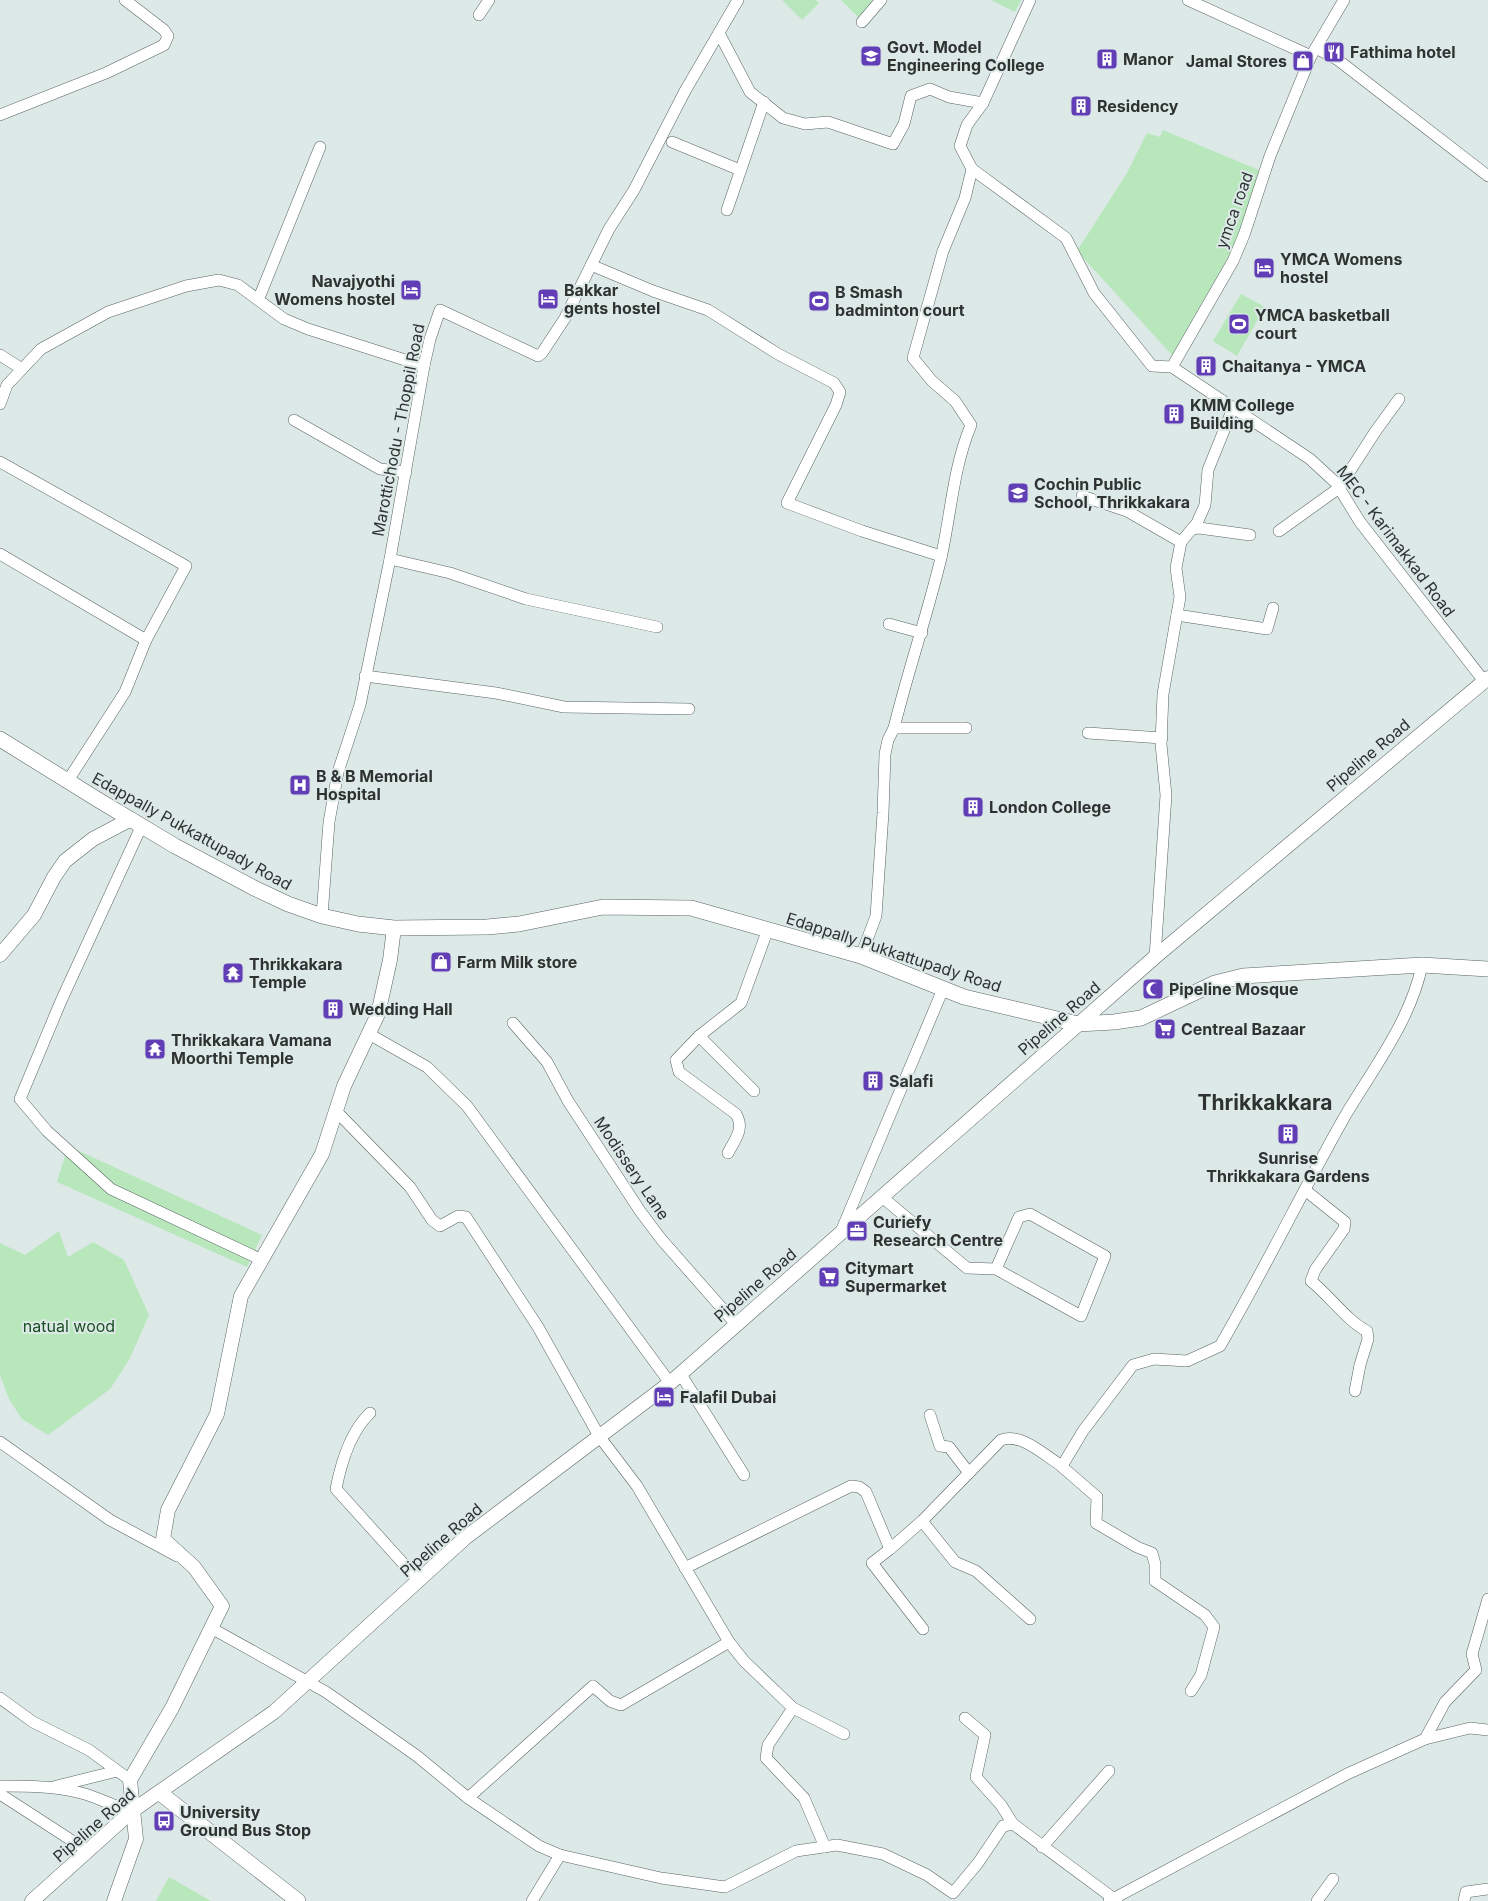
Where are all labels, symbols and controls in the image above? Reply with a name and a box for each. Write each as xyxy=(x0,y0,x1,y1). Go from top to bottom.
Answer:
place label: Govt. Model Engineering College xyxy=(887,37,1044,75)
restaurant icon: Fathima hotel xyxy=(1322,40,1346,64)
place label: Fathima hotel xyxy=(1350,42,1456,62)
school or university icon: Govt. Model Engineering College xyxy=(859,44,883,68)
building icon: Manor xyxy=(1095,47,1119,71)
place label: Manor xyxy=(1123,49,1174,69)
shop icon: Jamal Stores xyxy=(1291,49,1315,73)
place label: Jamal Stores xyxy=(1186,51,1287,71)
building icon: Residency xyxy=(1069,94,1093,118)
place label: Residency xyxy=(1097,96,1179,116)
street label: ymca road xyxy=(1211,169,1257,251)
place label: YMCA Womens hostel xyxy=(1280,249,1402,287)
hotel icon: YMCA Womens hostel xyxy=(1252,256,1276,280)
place label: Navajyothi Womens hostel xyxy=(274,271,395,309)
hotel icon: Navajyothi Womens hostel xyxy=(399,278,423,302)
place label: Bakkar gents hostel xyxy=(564,280,660,318)
place label: B Smash badminton court xyxy=(835,282,965,320)
hotel icon: Bakkar gents hostel xyxy=(536,287,560,311)
sports icon: B Smash badminton court xyxy=(807,289,831,313)
place label: YMCA basketball court xyxy=(1255,305,1390,343)
sports icon: YMCA basketball court xyxy=(1227,312,1251,336)
street label: Marottichodu - Thoppil Road xyxy=(368,322,428,538)
building icon: Chaitanya - YMCA xyxy=(1194,354,1218,378)
place label: Chaitanya - YMCA xyxy=(1222,356,1366,376)
place label: KMM College Building xyxy=(1190,395,1295,433)
building icon: KMM College Building xyxy=(1162,402,1186,426)
street label: MEC - Karimakkad Road xyxy=(1333,461,1459,621)
place label: Cochin Public School, Thrikkakara xyxy=(1034,474,1190,512)
school or university icon: Cochin Public School, Thrikkakara xyxy=(1006,481,1030,505)
street label: Pipeline Road xyxy=(1322,714,1414,796)
place label: B & B Memorial Hospital xyxy=(316,766,433,804)
street label: Edappally Pukkattupady Road xyxy=(89,768,295,894)
hospital icon: B & B Memorial Hospital xyxy=(288,773,312,797)
building icon: London College xyxy=(961,795,985,819)
place label: London College xyxy=(989,797,1111,817)
street label: Edappally Pukkattupady Road xyxy=(784,908,1004,996)
shop icon: Farm Milk store xyxy=(429,950,453,974)
place label: Farm Milk store xyxy=(457,952,577,972)
place label: Thrikkakara Temple xyxy=(249,954,343,992)
temple icon: Thrikkakara Temple xyxy=(221,961,245,985)
street label: Pipeline Road xyxy=(1014,977,1104,1059)
mosque icon: Pipeline Mosque xyxy=(1141,977,1165,1001)
place label: Pipeline Mosque xyxy=(1169,979,1299,999)
building icon: Wedding Hall xyxy=(321,997,345,1021)
place label: Wedding Hall xyxy=(349,999,453,1019)
supermarket icon: Centreal Bazaar xyxy=(1153,1017,1177,1041)
place label: Centreal Bazaar xyxy=(1181,1019,1306,1039)
place label: Thrikkakara Vamana Moorthi Temple xyxy=(171,1030,332,1068)
temple icon: Thrikkakara Vamana Moorthi Temple xyxy=(143,1037,167,1061)
building icon: Salafi xyxy=(861,1069,885,1093)
place label: Salafi xyxy=(889,1071,933,1091)
district label: Thrikkakkara xyxy=(1197,1090,1333,1115)
street label: Modissery Lane xyxy=(590,1112,674,1224)
building icon: Sunrise Thrikkakara Gardens xyxy=(1276,1122,1300,1146)
place label: Sunrise Thrikkakara Gardens xyxy=(1206,1148,1370,1186)
place label: Curiefy Research Centre xyxy=(873,1212,1003,1250)
office icon: Curiefy Research Centre xyxy=(845,1219,869,1243)
street label: Pipeline Road xyxy=(710,1244,800,1326)
place label: Citymart Supermarket xyxy=(845,1258,947,1296)
supermarket icon: Citymart Supermarket xyxy=(817,1265,841,1289)
park label: natual wood xyxy=(23,1316,115,1336)
hotel icon: Falafil Dubai xyxy=(652,1385,676,1409)
place label: Falafil Dubai xyxy=(680,1387,776,1407)
street label: Pipeline Road xyxy=(396,1499,486,1581)
street label: Pipeline Road xyxy=(49,1784,139,1866)
place label: University Ground Bus Stop xyxy=(180,1802,311,1840)
bus stop icon: University Ground Bus Stop xyxy=(152,1809,176,1833)

